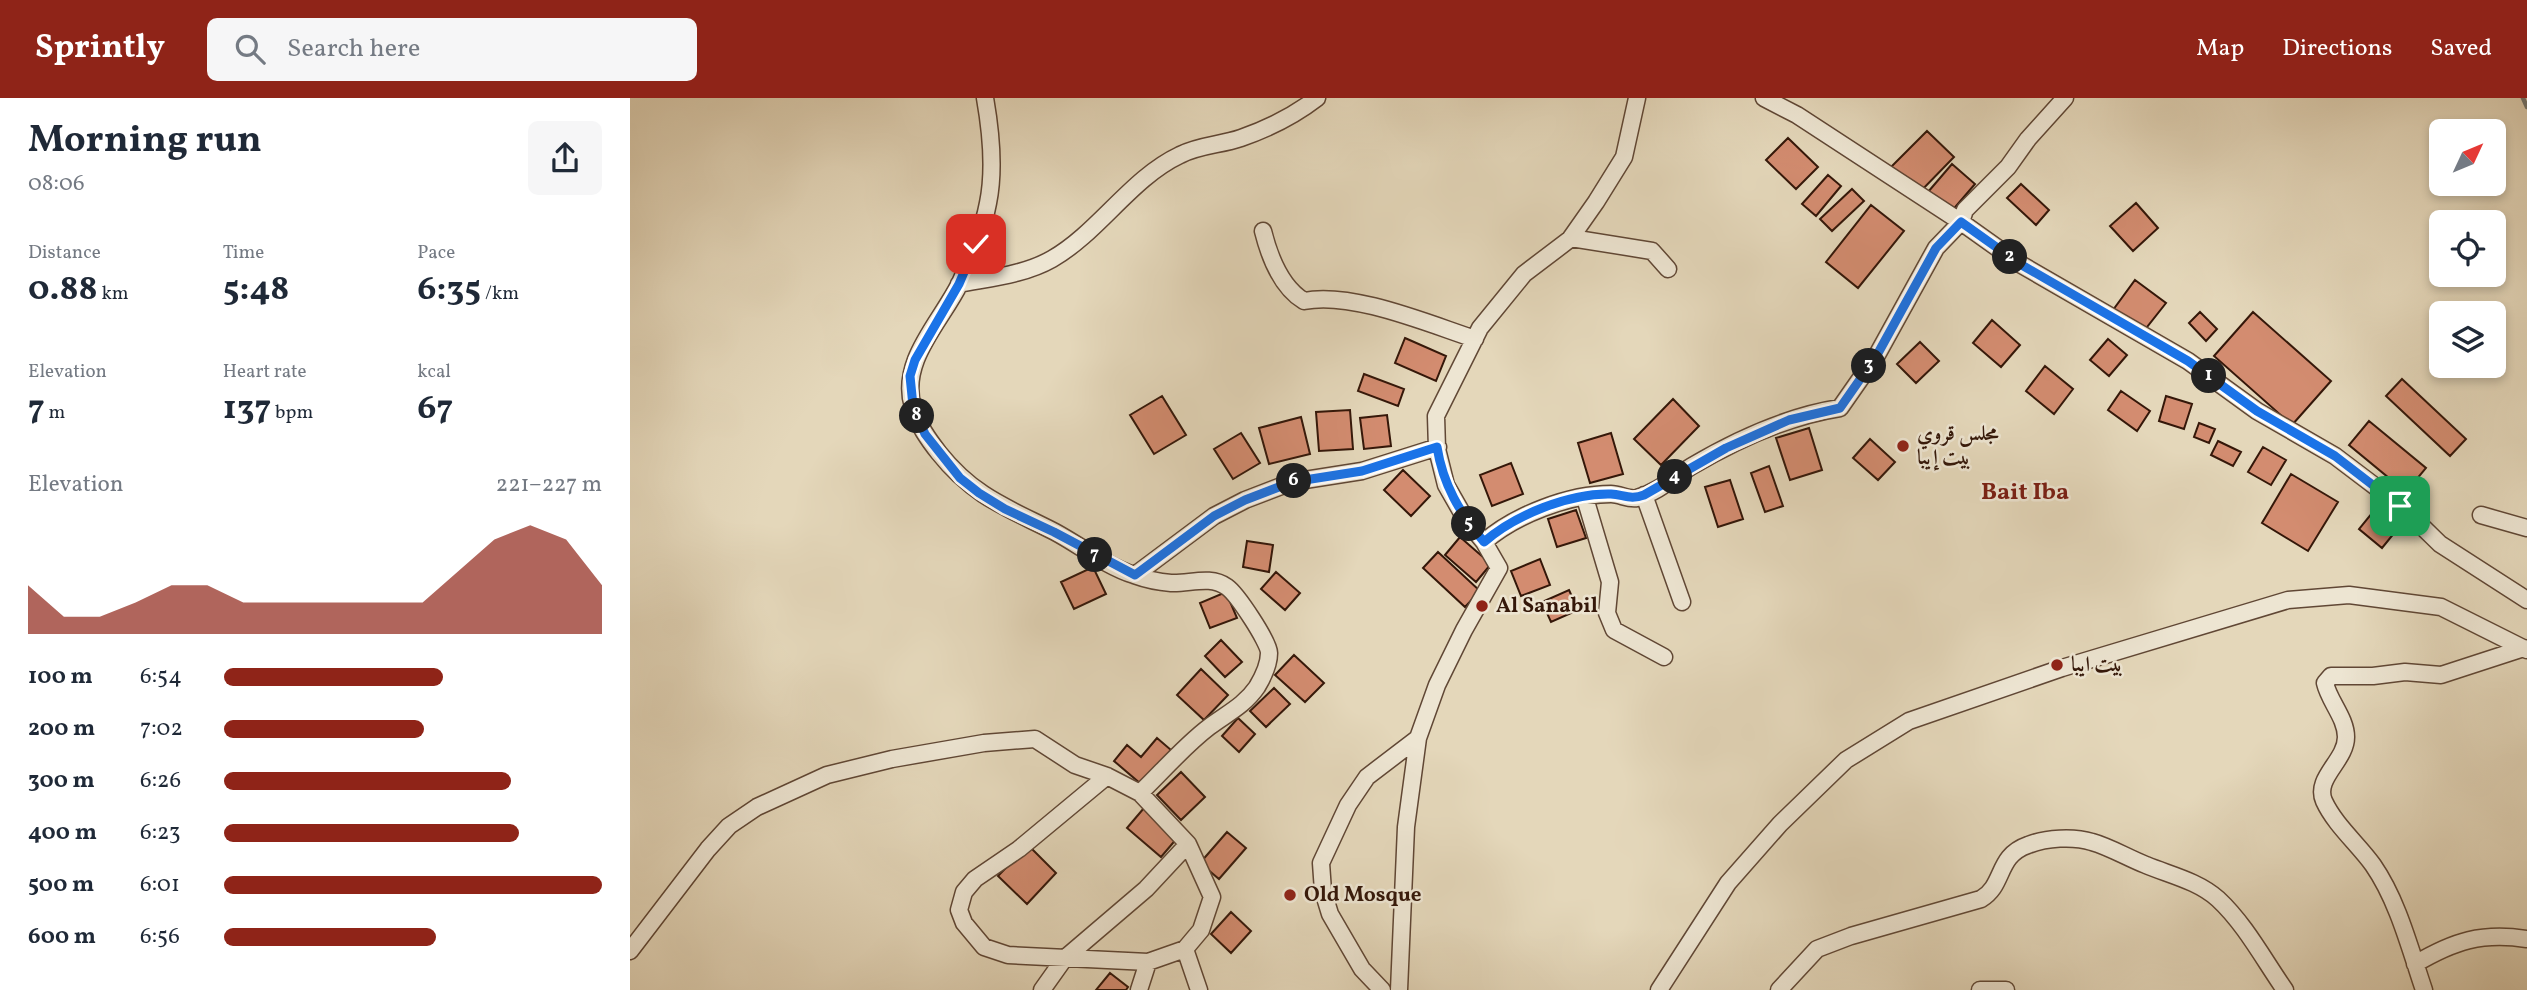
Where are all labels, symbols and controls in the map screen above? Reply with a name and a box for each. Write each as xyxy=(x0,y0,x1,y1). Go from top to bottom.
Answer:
search box xyxy=(207,18,697,81)
text: Sprintly xyxy=(35,26,165,72)
icon: search xyxy=(231,30,269,68)
text: Search here xyxy=(287,31,420,67)
text: Map xyxy=(2196,32,2244,66)
text: Directions xyxy=(2282,32,2392,66)
text: Saved xyxy=(2430,32,2492,66)
text: Morning run xyxy=(28,115,262,168)
north arrow xyxy=(2429,119,2506,196)
map controls xyxy=(2429,119,2506,378)
button: share xyxy=(528,121,602,195)
text: 08:06 xyxy=(28,168,85,200)
button: locate xyxy=(2429,210,2506,287)
pin xyxy=(946,214,1006,274)
icon: check xyxy=(957,225,995,263)
text: Distance xyxy=(28,240,101,266)
text: Time xyxy=(223,240,264,266)
text: Pace xyxy=(417,240,455,266)
pin: 2 xyxy=(1992,240,2028,274)
text: 2 xyxy=(2005,243,2014,269)
text: 0.88 xyxy=(28,266,98,314)
text: 5:48 xyxy=(223,266,289,314)
text: 6:35 xyxy=(417,266,481,314)
text: km xyxy=(98,281,129,307)
text: /km xyxy=(481,281,519,307)
button: layers xyxy=(2429,301,2506,378)
pin: 3 xyxy=(1852,348,1886,384)
text: 3 xyxy=(1864,352,1873,378)
pin: 1 xyxy=(2192,358,2226,394)
text: Elevation xyxy=(28,359,107,385)
text: Heart rate xyxy=(223,359,307,385)
text: kcal xyxy=(417,359,451,385)
text: 1 xyxy=(2205,362,2212,388)
text: 7 xyxy=(28,385,45,433)
text: 137 xyxy=(223,385,271,433)
text: 67 xyxy=(417,385,453,433)
pin: 8 xyxy=(900,398,934,434)
text: m xyxy=(45,400,65,426)
text: bpm xyxy=(271,400,313,426)
text: 8 xyxy=(911,402,922,428)
place label: مجلس قروي بيت إيبا xyxy=(1917,420,2000,473)
marker: مجلس قروي بيت إيبا xyxy=(1895,438,1911,454)
pin: 4 xyxy=(1658,460,1692,494)
text: 4 xyxy=(1669,463,1680,489)
pin: 6 xyxy=(1276,464,1312,498)
text: 6 xyxy=(1288,467,1299,493)
text: Elevation xyxy=(28,469,124,501)
text: 221–227 m xyxy=(496,469,602,501)
district label: Bait Iba xyxy=(1981,476,2069,510)
pin xyxy=(2370,476,2430,536)
icon: arrive xyxy=(2381,487,2419,525)
pin: 5 xyxy=(1452,506,1486,542)
text: 5 xyxy=(1464,510,1473,536)
pin: 7 xyxy=(1078,538,1112,573)
text: 7 xyxy=(1090,541,1099,567)
place label: Al Sanabil xyxy=(1496,592,1598,621)
marker: Al Sanabil xyxy=(1474,598,1490,614)
place label: بيت ايبا xyxy=(2071,651,2123,680)
marker: بيت ايبا xyxy=(2049,657,2065,673)
text: 100 m xyxy=(28,661,93,693)
text: 6:54 xyxy=(140,661,182,693)
text: 200 m xyxy=(28,713,95,745)
text: 7:02 xyxy=(140,713,183,745)
text: 300 m xyxy=(28,765,95,797)
text: 6:26 xyxy=(140,765,181,797)
text: 400 m xyxy=(28,817,97,849)
text: 6:23 xyxy=(140,817,181,849)
text: 500 m xyxy=(28,869,94,901)
text: 6:01 xyxy=(140,869,180,901)
place label: Old Mosque xyxy=(1304,881,1422,910)
marker: Old Mosque xyxy=(1282,887,1298,903)
text: 600 m xyxy=(28,921,96,953)
text: 6:56 xyxy=(140,921,180,953)

